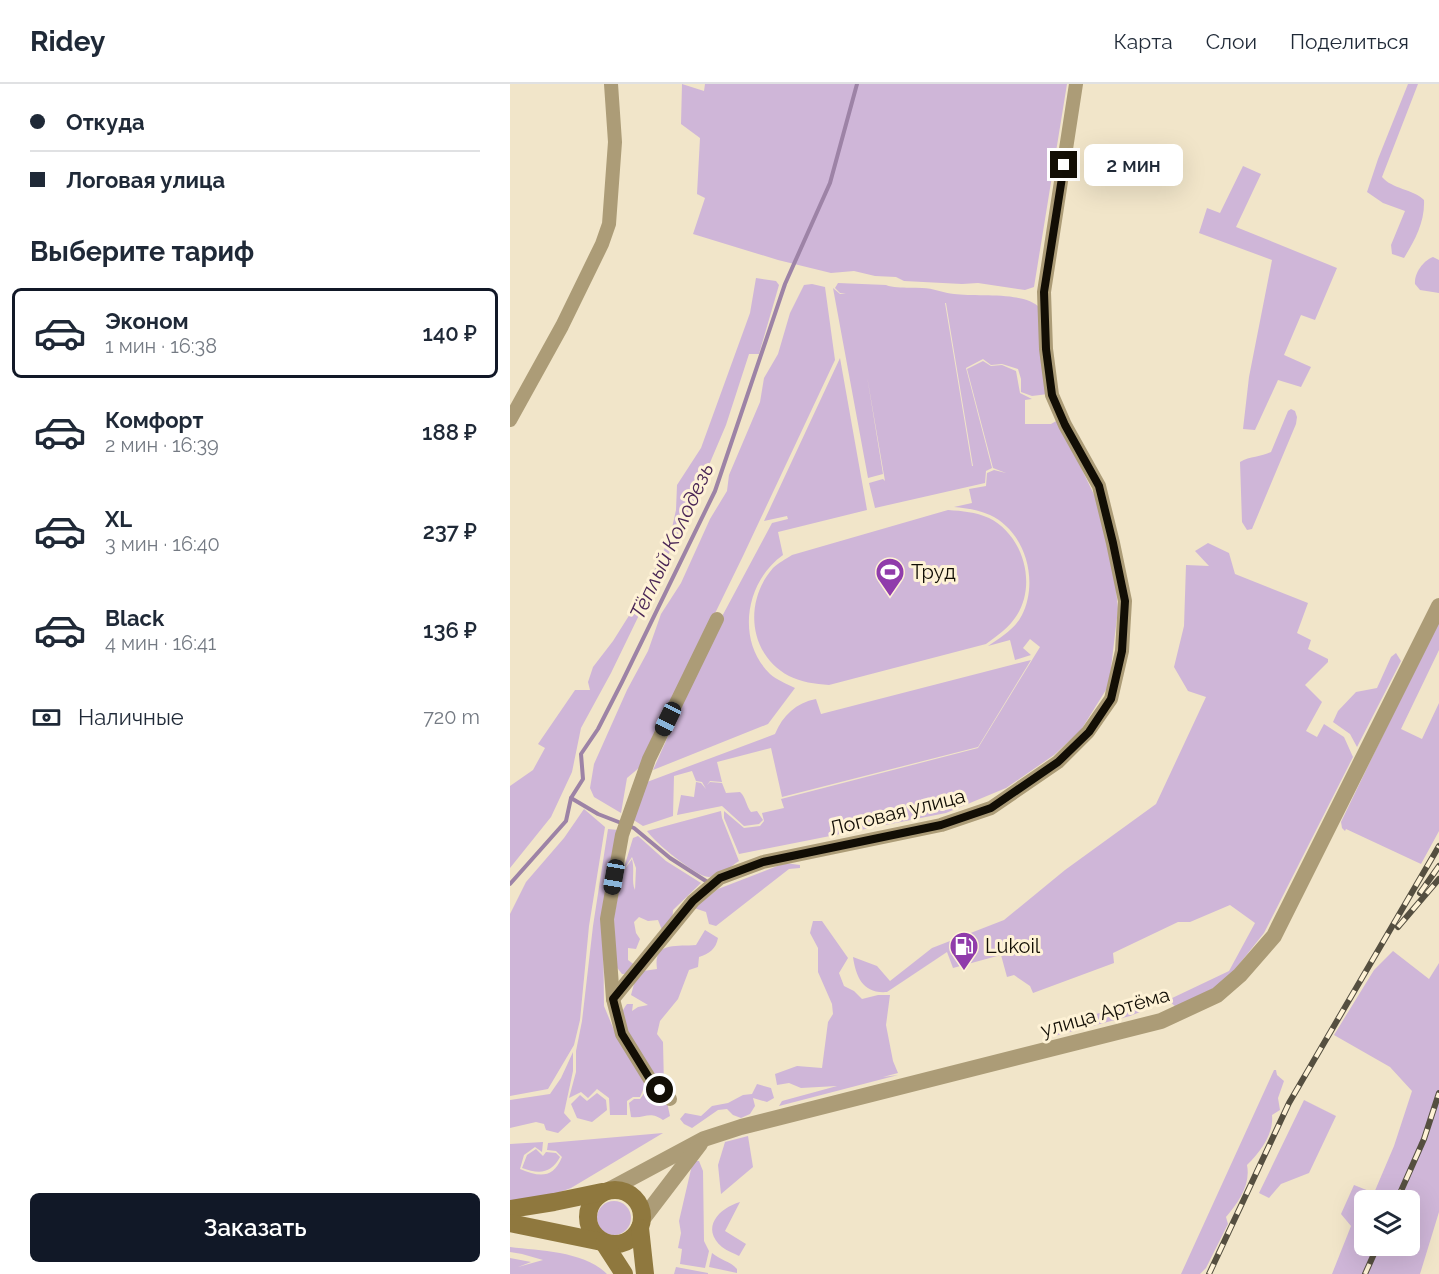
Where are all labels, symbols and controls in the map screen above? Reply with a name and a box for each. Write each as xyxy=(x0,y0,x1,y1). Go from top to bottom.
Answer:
text: Ridey xyxy=(30,25,105,58)
text: Карта xyxy=(1114,29,1173,54)
text: Слои xyxy=(1206,29,1257,54)
text: Поделиться xyxy=(1290,29,1409,54)
text: Откуда xyxy=(66,109,145,135)
callout: 2 мин xyxy=(1085,144,1184,186)
route end xyxy=(1050,151,1077,178)
text: 2 мин xyxy=(1106,153,1161,177)
text: Логовая улица xyxy=(66,167,225,193)
text: Выберите тариф xyxy=(30,236,254,267)
icon: car xyxy=(33,306,87,360)
text: Эконом xyxy=(105,308,189,334)
text: 140 ₽ xyxy=(423,320,477,346)
text: 1 мин · 16:38 xyxy=(105,334,217,358)
icon: car xyxy=(33,405,87,459)
text: Комфорт xyxy=(105,407,203,433)
text: 188 ₽ xyxy=(422,419,477,445)
text: 2 мин · 16:39 xyxy=(105,433,219,457)
water label: Тёплый Колодезь xyxy=(624,458,719,623)
icon: car xyxy=(33,504,87,558)
text: XL xyxy=(105,506,132,532)
text: 237 ₽ xyxy=(423,518,477,544)
text: 3 мин · 16:40 xyxy=(105,532,220,556)
sports icon: Труд xyxy=(874,556,906,598)
place label: Труд xyxy=(911,560,956,584)
icon: car xyxy=(33,603,87,657)
text: Black xyxy=(105,605,164,631)
text: 136 ₽ xyxy=(423,617,477,643)
text: 4 мин · 16:41 xyxy=(105,631,216,655)
car xyxy=(652,699,684,739)
icon: cash xyxy=(30,701,63,734)
text: Наличные xyxy=(78,704,184,730)
text: 720 m xyxy=(423,705,480,729)
street label: Логовая улица xyxy=(826,783,968,841)
car xyxy=(602,858,626,896)
fuel station icon: Lukoil xyxy=(948,930,980,972)
place label: Lukoil xyxy=(985,934,1041,958)
street label: улица Артёма xyxy=(1038,982,1172,1042)
route start xyxy=(646,1076,673,1103)
map controls xyxy=(1354,1190,1420,1256)
button: layers xyxy=(1354,1190,1420,1256)
button: Заказать xyxy=(30,1193,480,1262)

